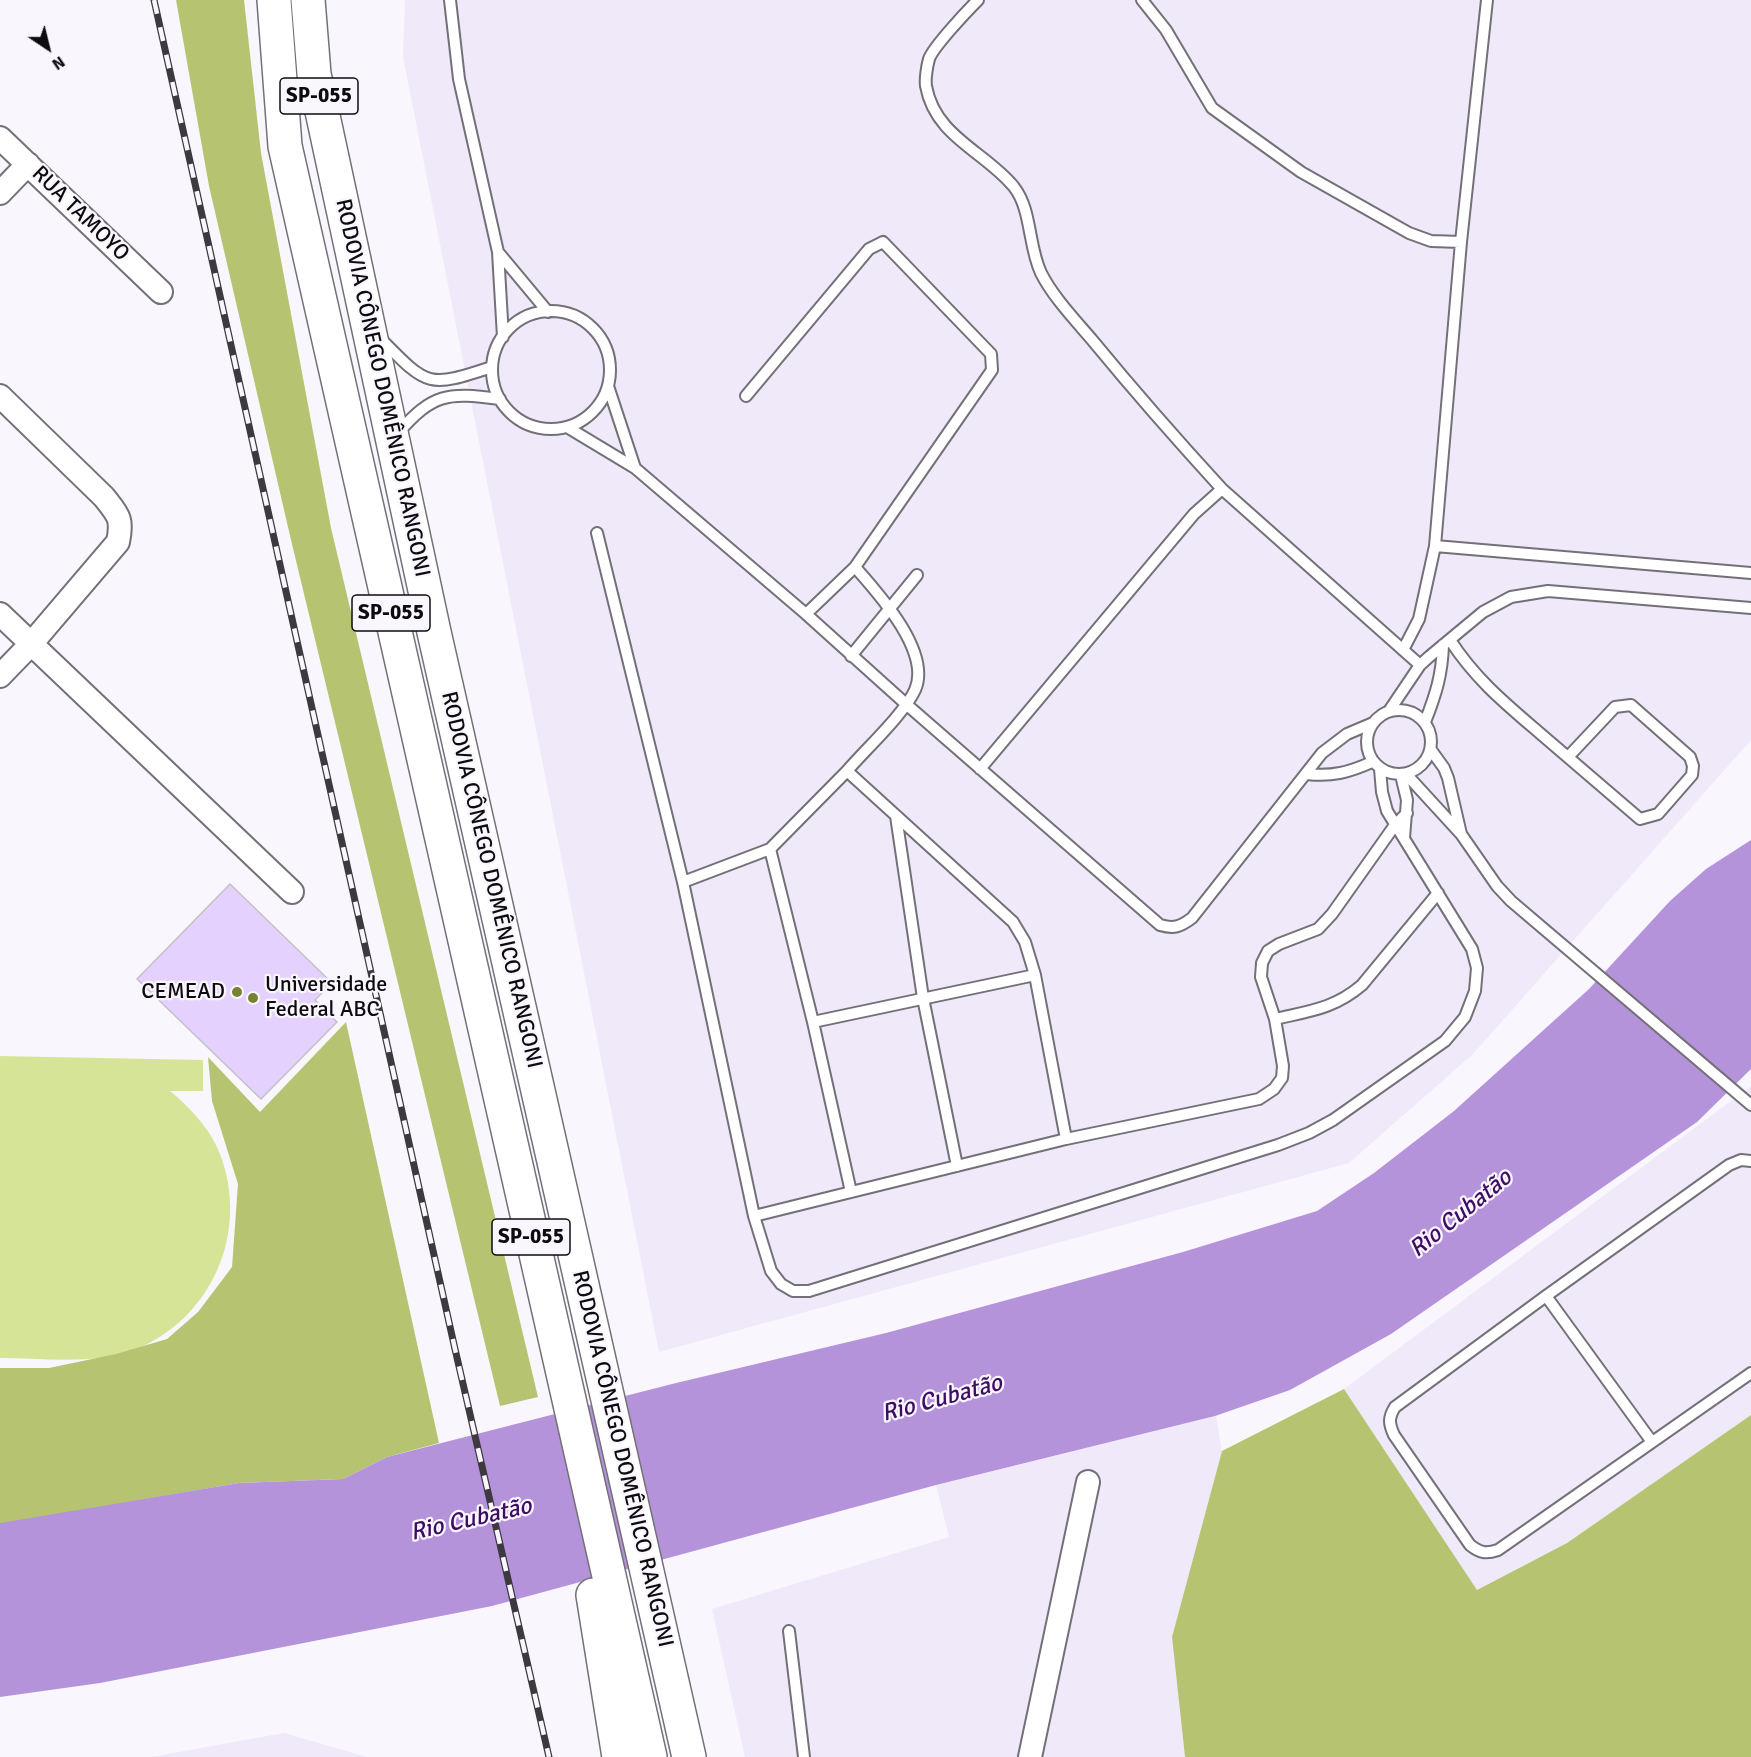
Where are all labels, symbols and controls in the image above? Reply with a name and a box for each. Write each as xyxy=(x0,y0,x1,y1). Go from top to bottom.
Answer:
north arrow xyxy=(18,18,78,78)
text: N xyxy=(48,51,69,74)
road number: SP-055 xyxy=(280,78,358,114)
street label: RUA TAMOYO xyxy=(26,161,134,267)
street label: RODOVIA CÔNEGO DOMÊNICO RANGONI xyxy=(329,197,435,579)
road number: SP-055 xyxy=(352,595,430,631)
street label: RODOVIA CÔNEGO DOMÊNICO RANGONI xyxy=(435,689,547,1071)
place label: Universidade Federal ABC xyxy=(265,972,387,1023)
place label: CEMEAD xyxy=(141,979,225,1005)
marker: CEMEAD xyxy=(230,985,244,999)
marker: Universidade Federal ABC xyxy=(246,991,260,1005)
water label: Rio Cubatão xyxy=(1404,1164,1518,1264)
road number: SP-055 xyxy=(492,1219,570,1255)
street label: RODOVIA CÔNEGO DOMÊNICO RANGONI xyxy=(566,1268,678,1650)
water label: Rio Cubatão xyxy=(879,1369,1005,1429)
water label: Rio Cubatão xyxy=(408,1492,534,1548)

